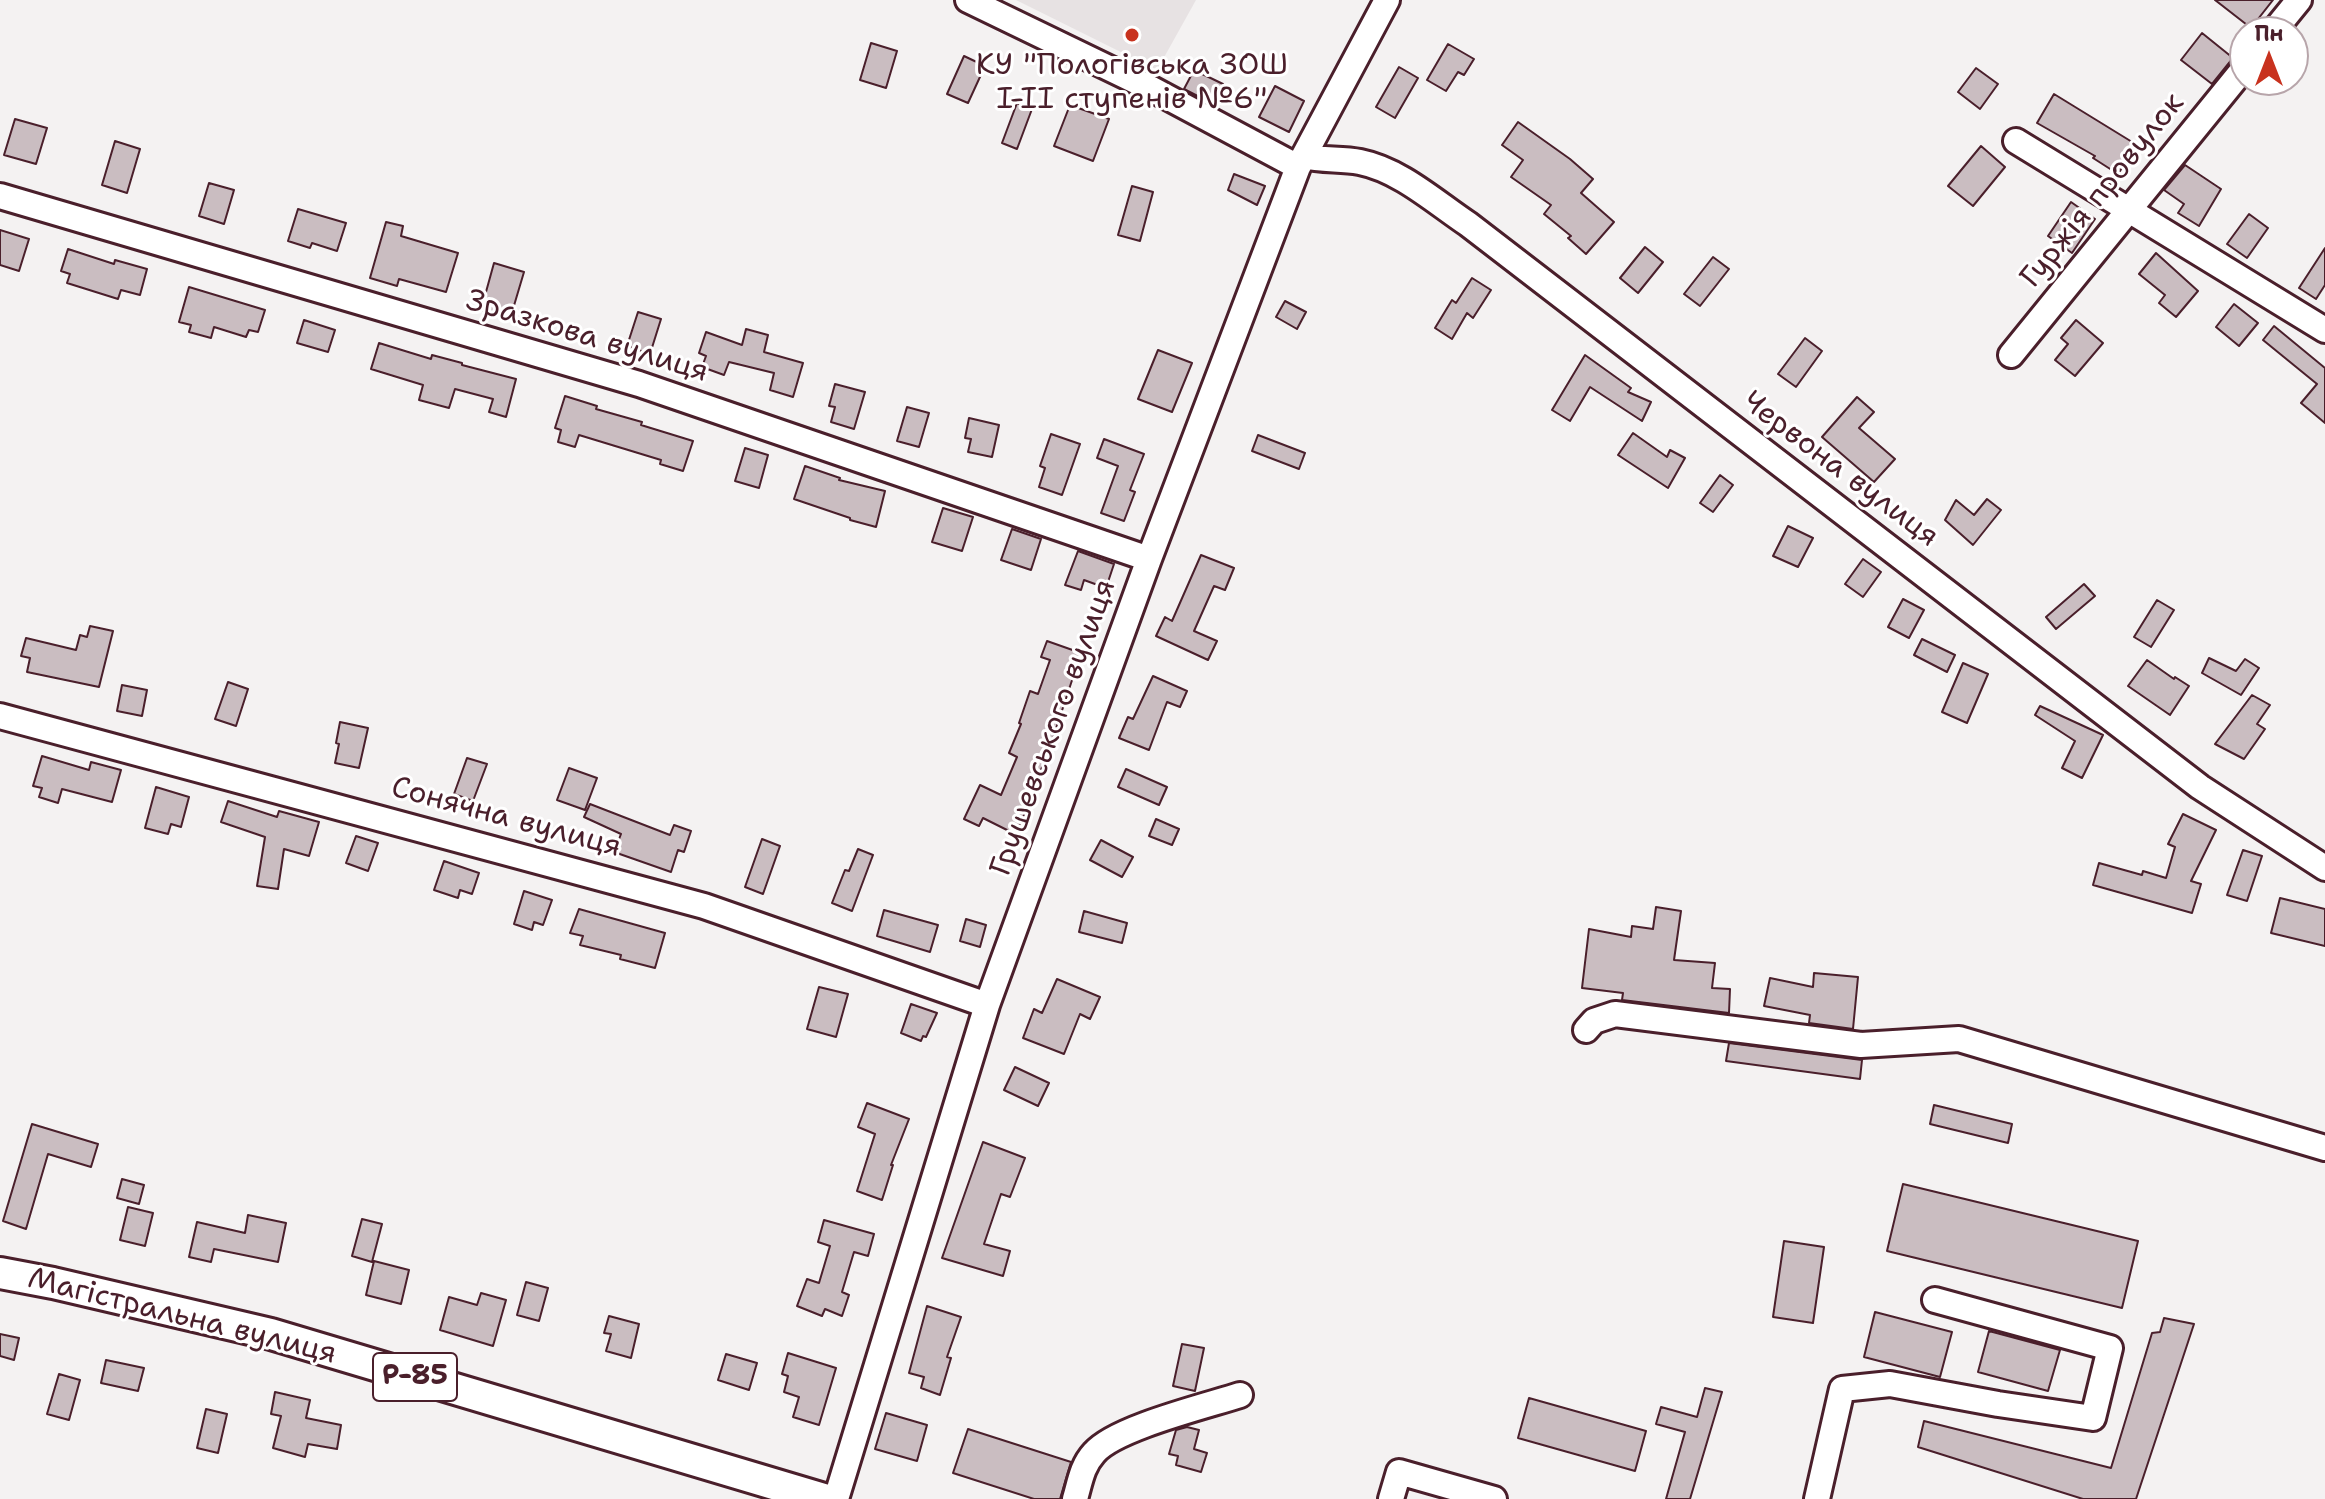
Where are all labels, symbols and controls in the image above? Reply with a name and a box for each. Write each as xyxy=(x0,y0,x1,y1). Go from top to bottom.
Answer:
north arrow xyxy=(2229,16,2309,96)
text: Пн xyxy=(2254,19,2284,48)
marker: КУ "Пологівська ЗОШ І-ІІ ступенів №6" xyxy=(1123,26,1141,44)
place label: КУ "Пологівська ЗОШ І-ІІ ступенів №6" xyxy=(976,48,1288,118)
street label: Гуржія провулок xyxy=(2013,86,2193,296)
street label: Зразкова вулиця xyxy=(462,283,712,391)
street label: Червона вулиця xyxy=(1735,384,1945,556)
street label: Грушевського вулиця xyxy=(984,575,1124,881)
street label: Сонячна вулиця xyxy=(387,770,625,866)
street label: Магістральна вулиця xyxy=(24,1261,340,1373)
road number: Р-85 xyxy=(373,1353,457,1401)

